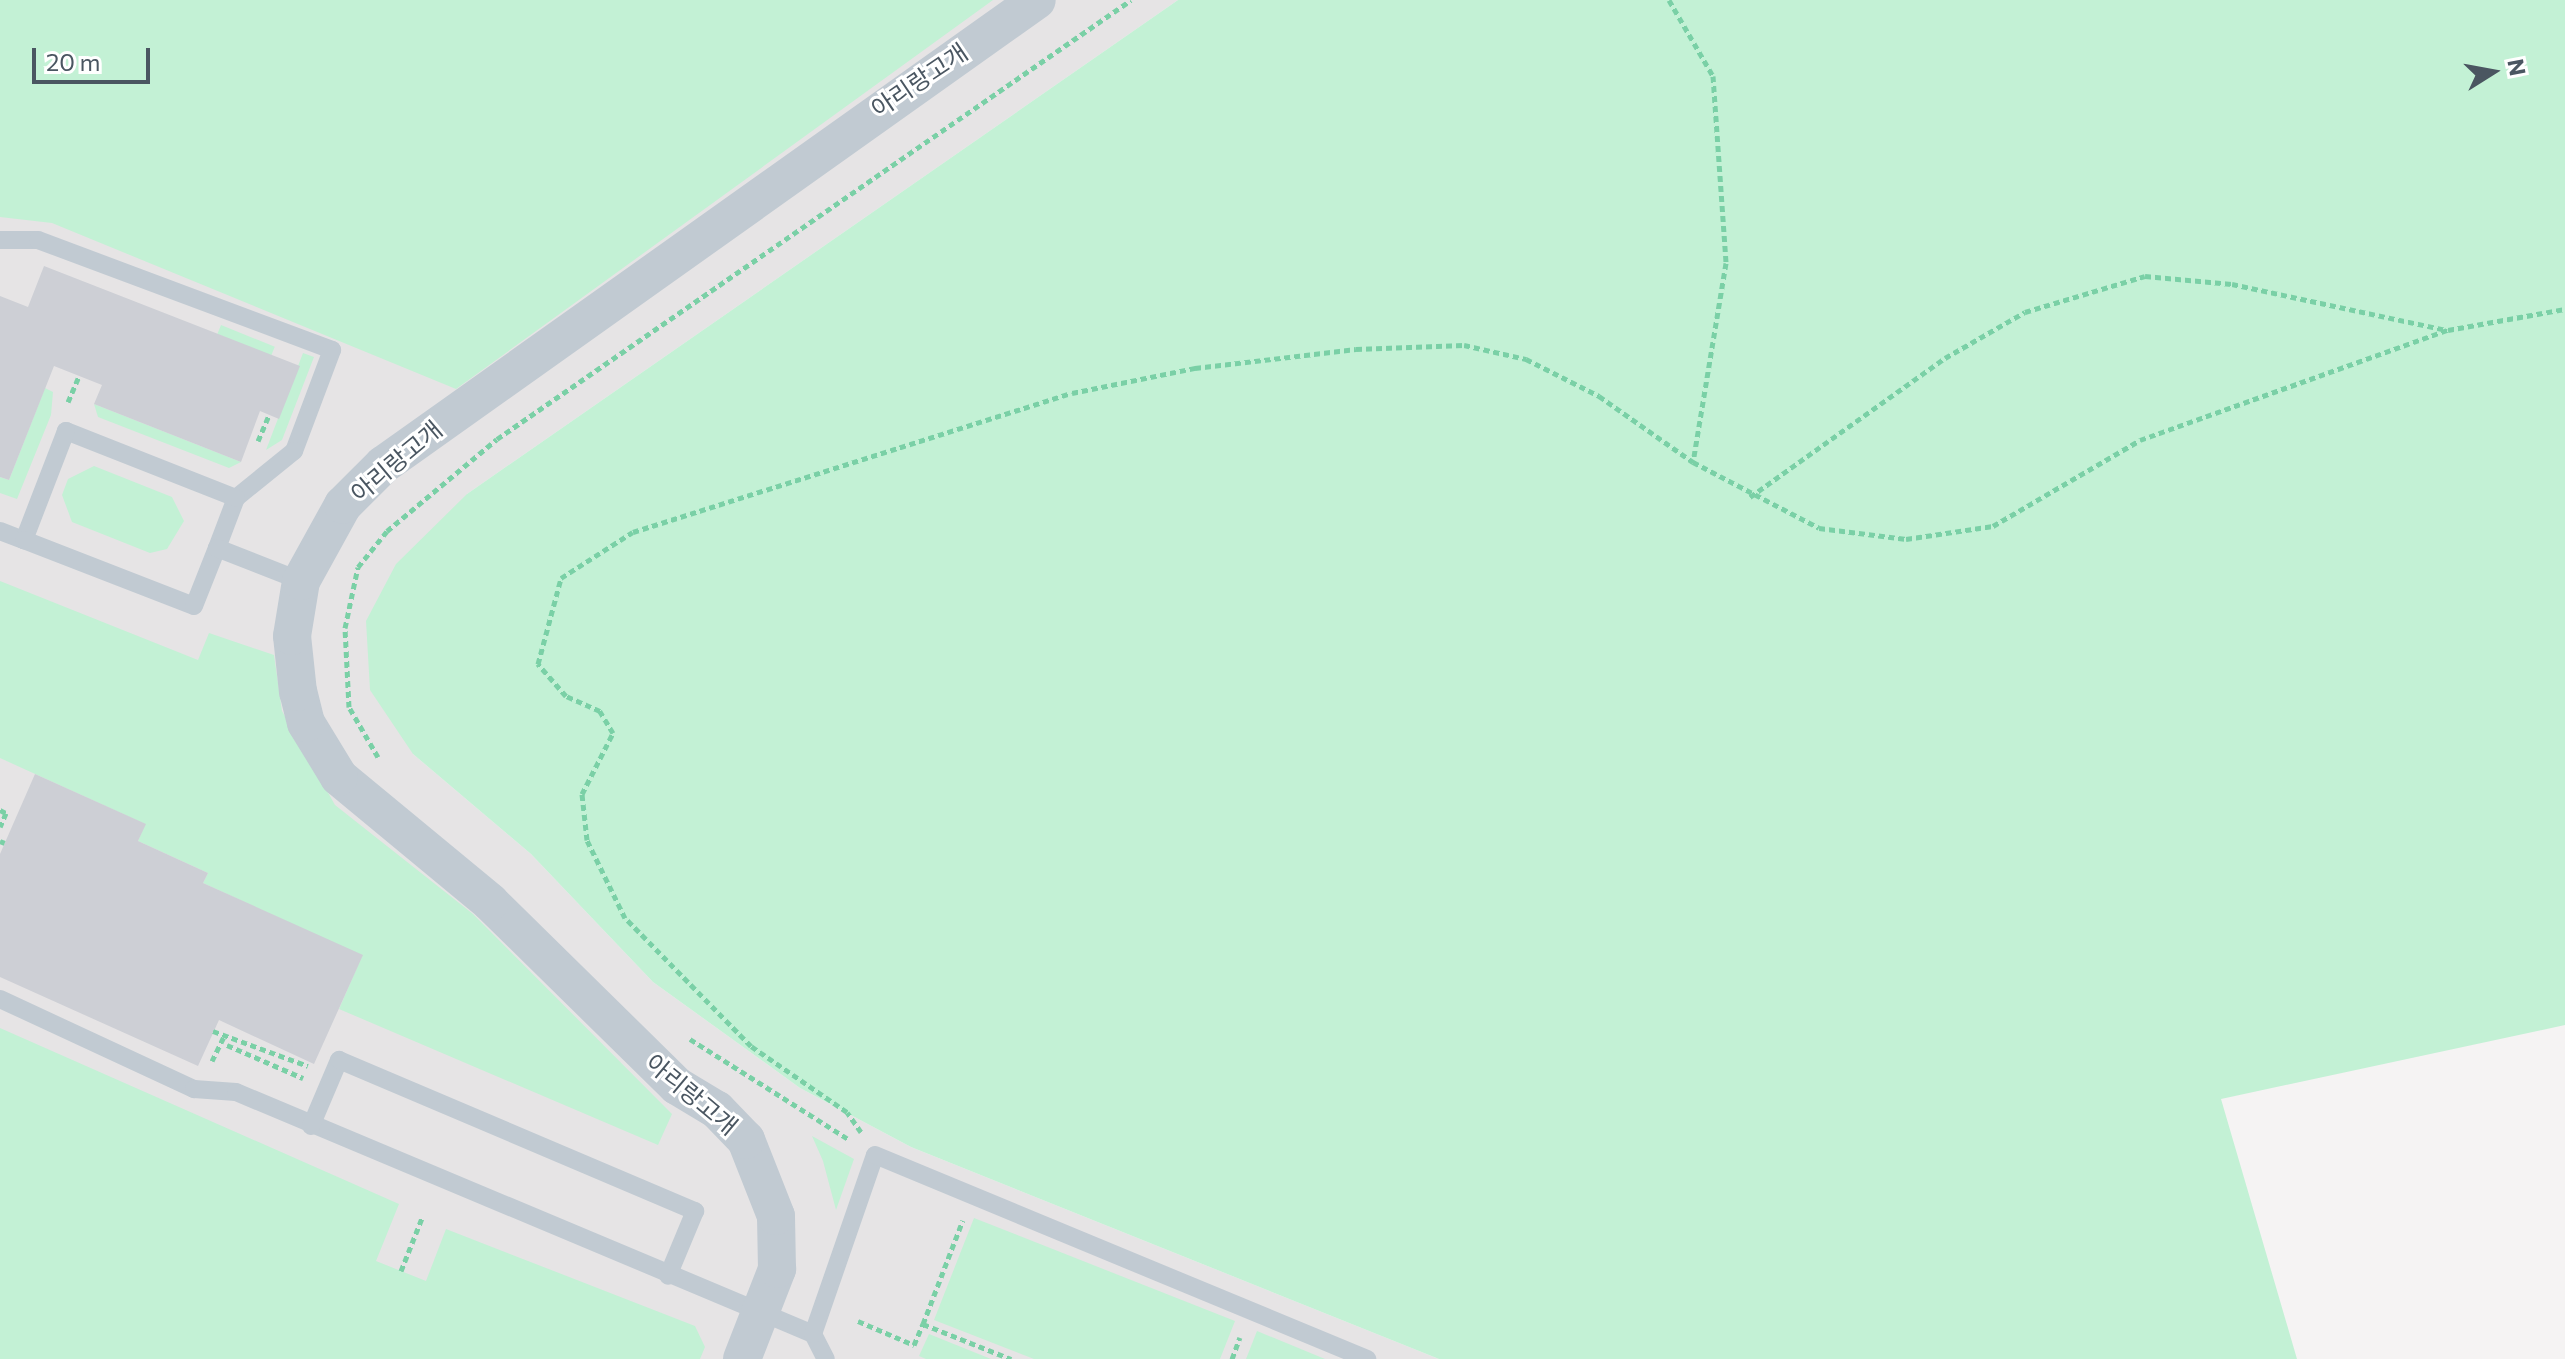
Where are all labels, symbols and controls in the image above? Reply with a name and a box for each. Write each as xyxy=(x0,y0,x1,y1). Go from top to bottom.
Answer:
scale bar xyxy=(36,32,154,82)
north arrow xyxy=(2453,32,2533,112)
street label: 아리랑고개 xyxy=(865,37,973,123)
text: 20 m xyxy=(46,47,100,76)
text: N xyxy=(2502,57,2532,78)
street label: 아리랑고개 xyxy=(344,414,448,508)
street label: 아리랑고개 xyxy=(640,1047,744,1141)

